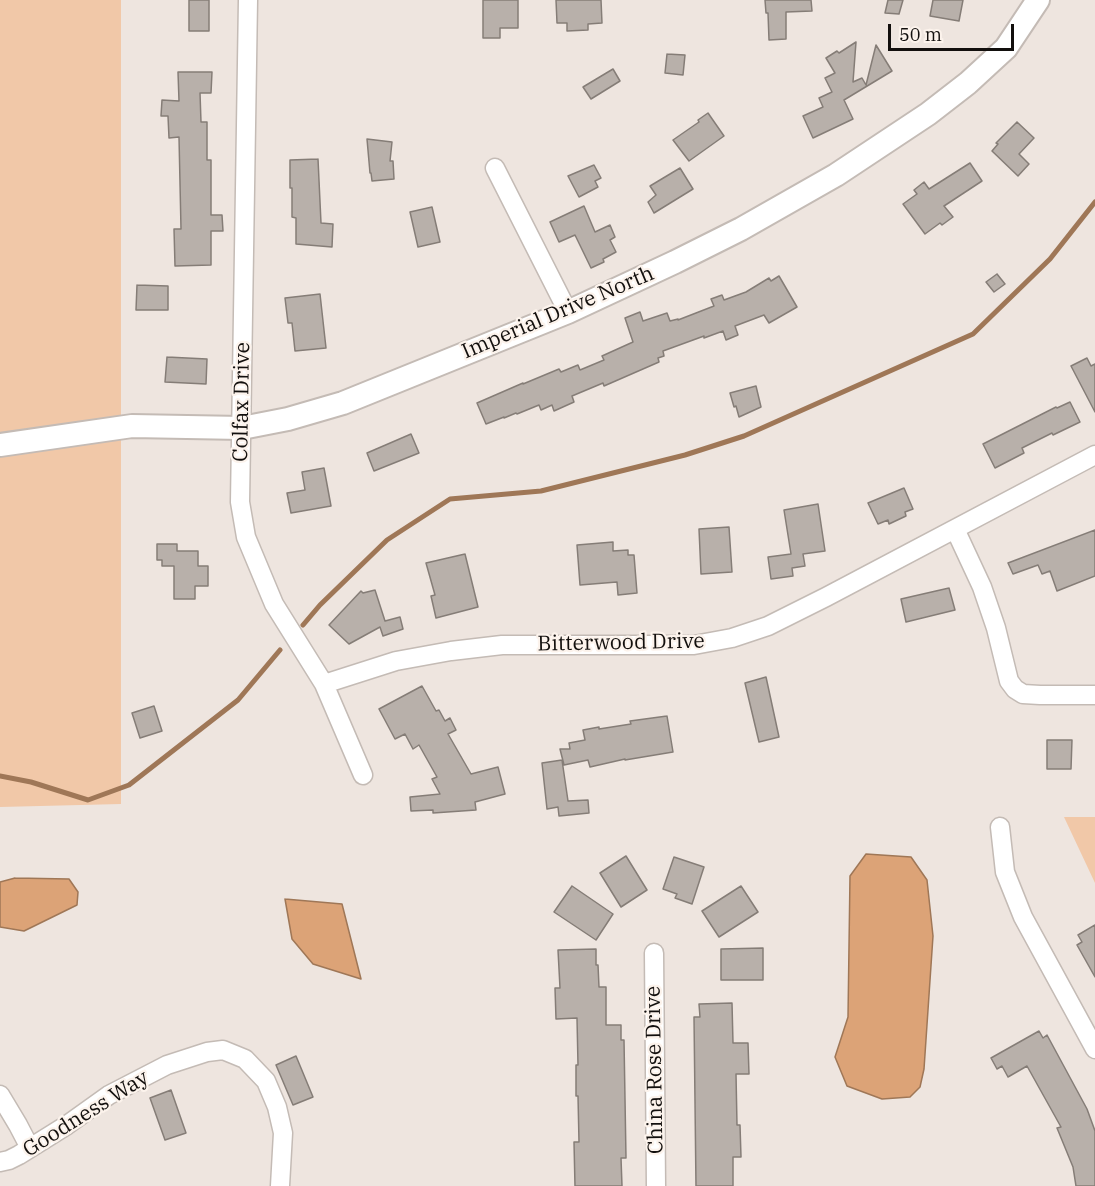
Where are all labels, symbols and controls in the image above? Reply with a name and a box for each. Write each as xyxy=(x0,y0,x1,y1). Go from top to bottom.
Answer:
scale bar xyxy=(891,12,1017,50)
text: 50 m xyxy=(899,23,942,46)
street label: Imperial Drive North xyxy=(458,261,658,365)
street label: Colfax Drive xyxy=(228,342,256,462)
street label: Bitterwood Drive xyxy=(537,629,705,657)
street label: China Rose Drive xyxy=(641,986,669,1154)
street label: Goodness Way xyxy=(18,1065,154,1163)

